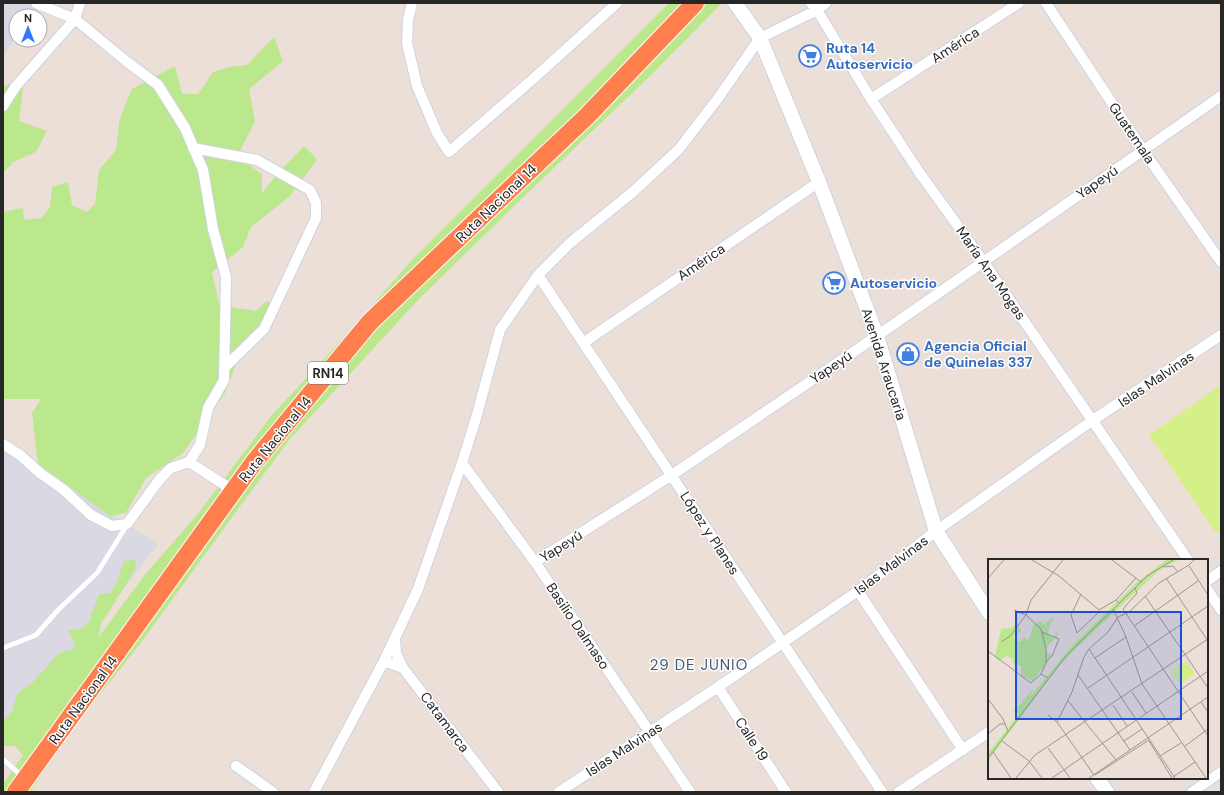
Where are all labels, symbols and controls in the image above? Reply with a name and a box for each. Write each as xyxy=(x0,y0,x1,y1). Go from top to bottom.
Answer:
north arrow xyxy=(8,8,48,48)
text: N xyxy=(24,11,32,25)
street label: América xyxy=(928,23,982,67)
place label: Ruta 14 Autoservicio xyxy=(826,39,913,73)
supermarket icon: Ruta 14 Autoservicio xyxy=(797,43,823,69)
street label: Guatemala xyxy=(1105,99,1159,167)
street label: Ruta Nacional 14 xyxy=(452,160,541,246)
street label: Yapeyú xyxy=(1073,161,1121,203)
street label: María Ana Mogas xyxy=(952,223,1030,323)
street label: América xyxy=(674,239,728,285)
supermarket icon: Autoservicio xyxy=(821,270,847,296)
place label: Autoservicio xyxy=(850,274,937,292)
street label: Avenida Araucaria xyxy=(857,306,911,422)
place label: Agencia Oficial de Quinelas 337 xyxy=(924,337,1033,371)
shop icon: Agencia Oficial de Quinelas 337 xyxy=(895,341,921,367)
street label: Yapeyú xyxy=(806,346,856,388)
street label: Islas Malvinas xyxy=(1115,347,1197,411)
road number: RN14 xyxy=(308,362,348,384)
street label: Ruta Nacional 14 xyxy=(235,392,316,486)
street label: López y Planes xyxy=(676,488,744,578)
street label: Yapeyú xyxy=(536,526,586,566)
street label: Islas Malvinas xyxy=(851,531,931,599)
inset map xyxy=(988,559,1208,779)
street label: Basilio Dalmaso xyxy=(542,579,614,673)
street label: Ruta Nacional 14 xyxy=(45,652,122,748)
district label: 29 DE JUNIO xyxy=(650,655,748,675)
street label: Catamarca xyxy=(416,688,474,756)
street label: Calle 19 xyxy=(731,714,773,765)
street label: Islas Malvinas xyxy=(582,718,666,780)

